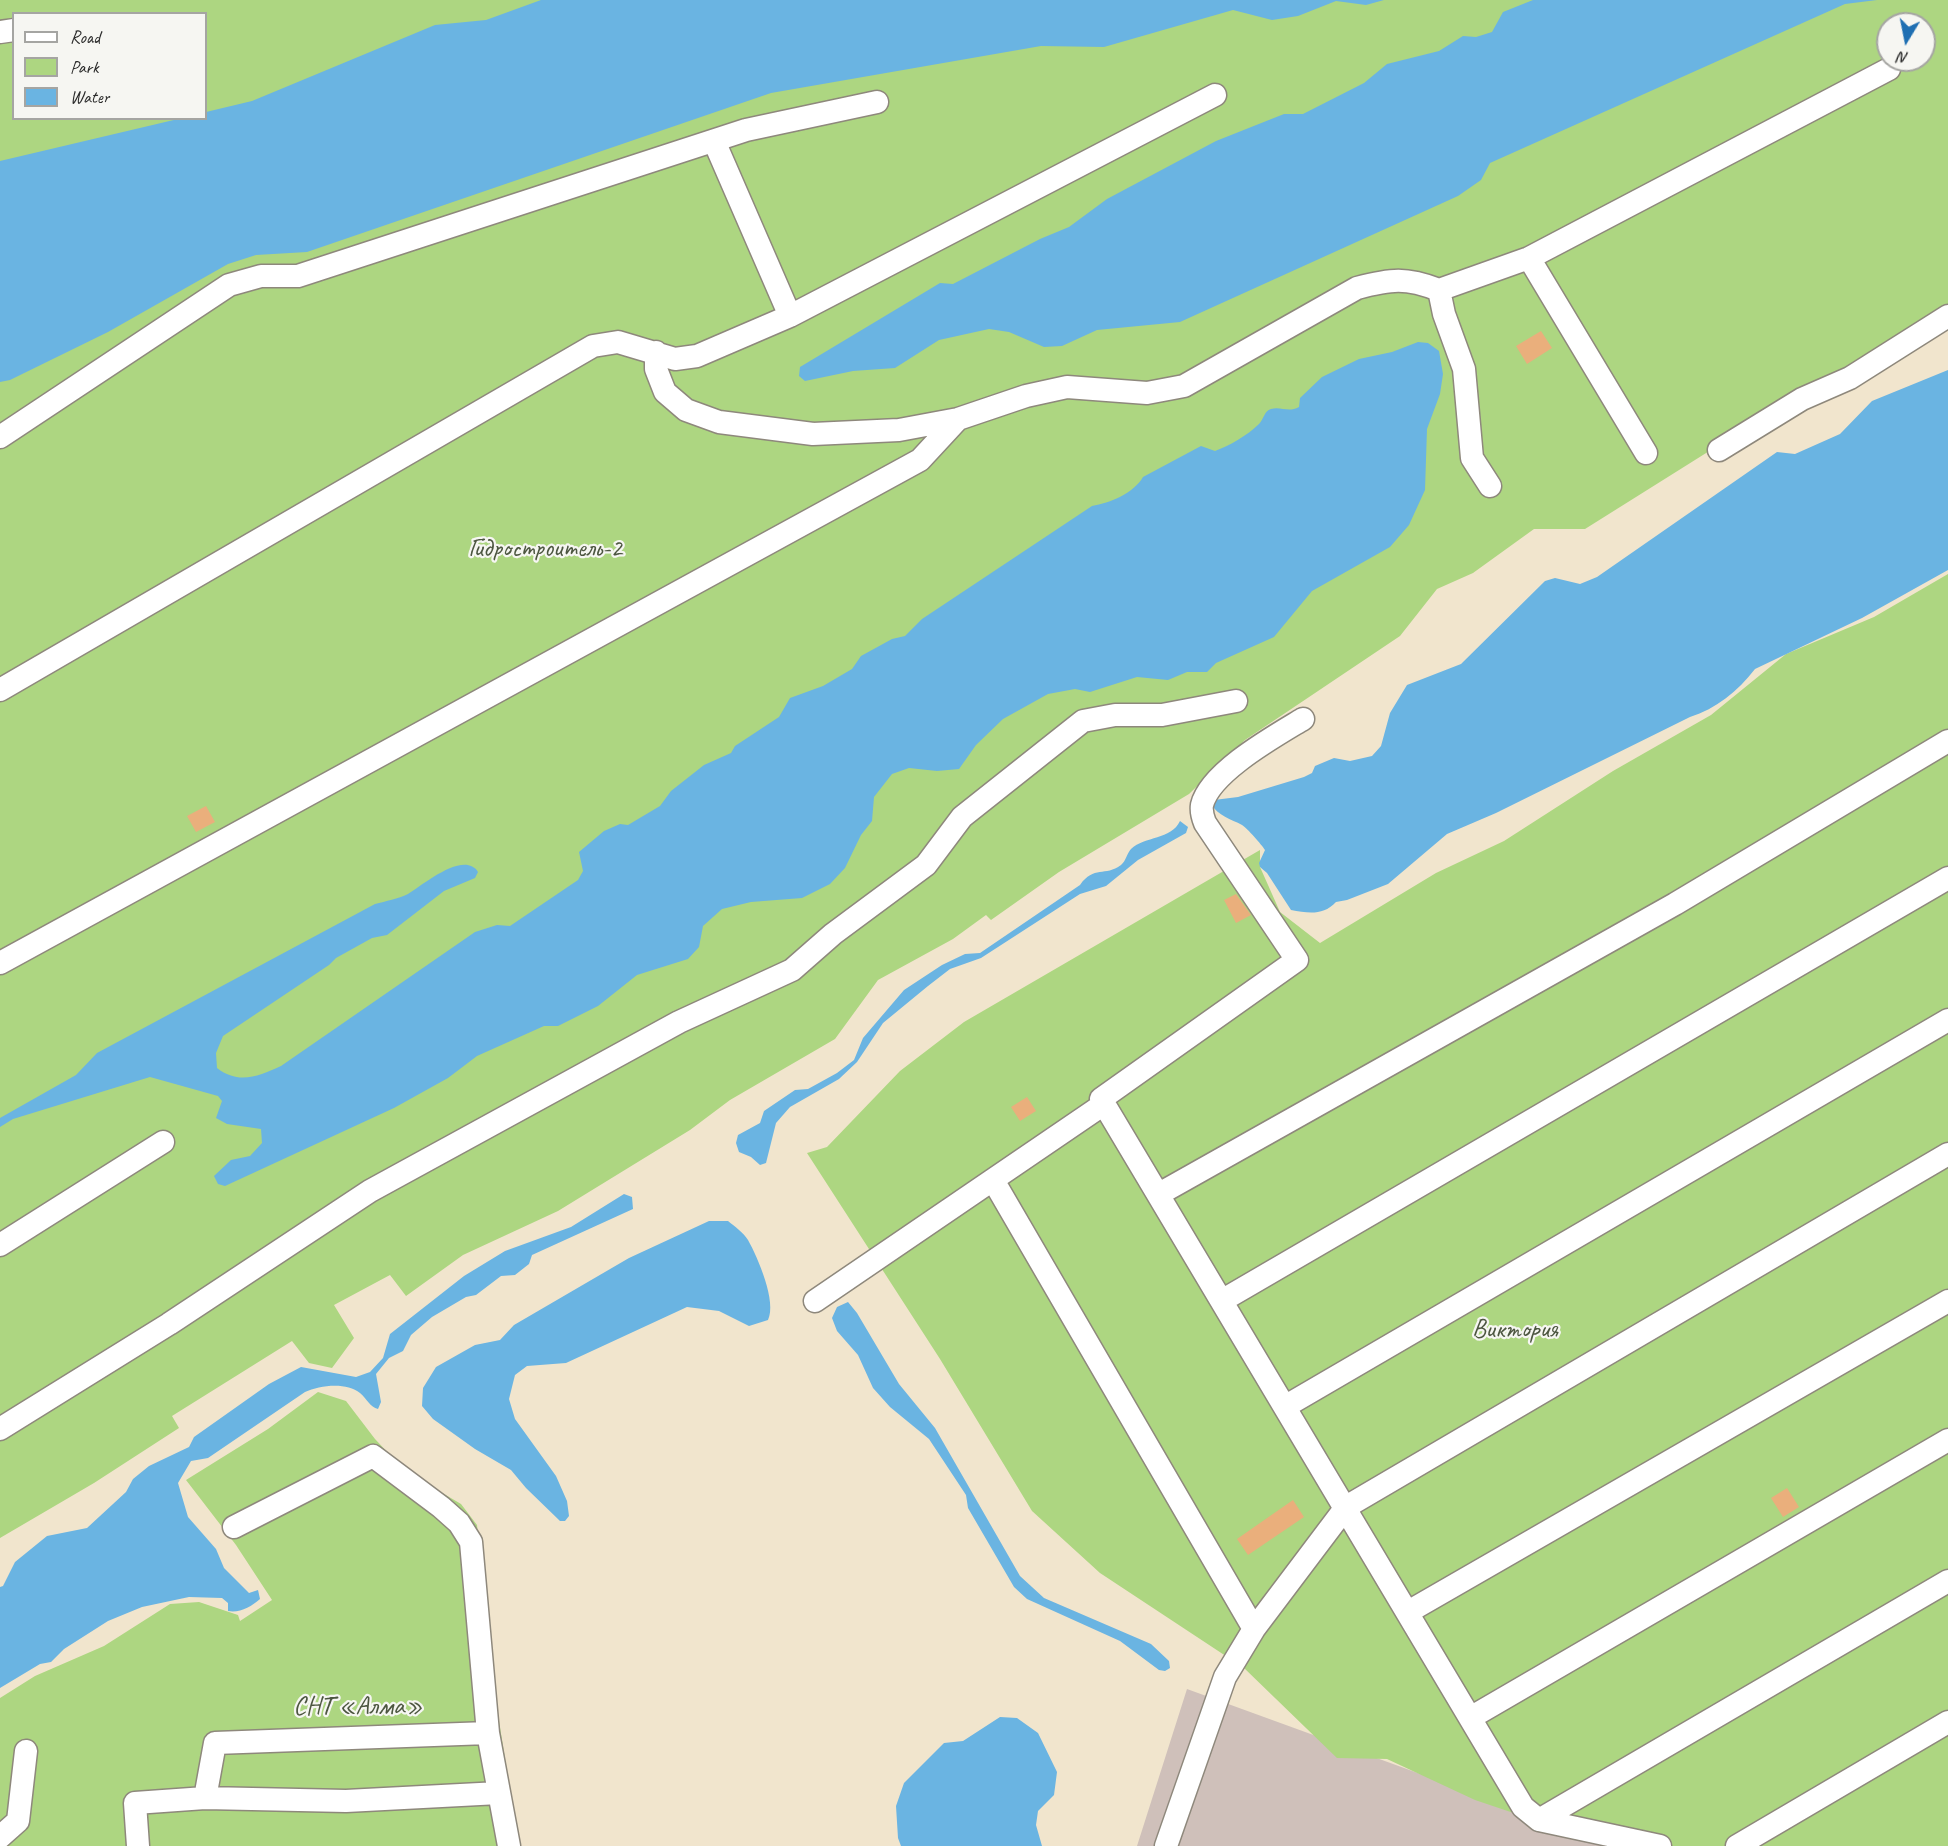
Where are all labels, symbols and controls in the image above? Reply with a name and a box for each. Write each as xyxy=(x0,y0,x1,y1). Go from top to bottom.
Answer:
legend xyxy=(12,12,207,120)
north arrow xyxy=(1876,12,1936,72)
text: Road xyxy=(70,26,100,48)
text: N xyxy=(1897,47,1910,68)
text: Park xyxy=(70,56,99,78)
text: Water xyxy=(70,86,109,108)
park label: Гидростроитель-2 xyxy=(468,533,622,565)
park label: Виктория xyxy=(1472,1314,1558,1346)
park label: СНТ «Алма» xyxy=(293,1691,423,1723)

